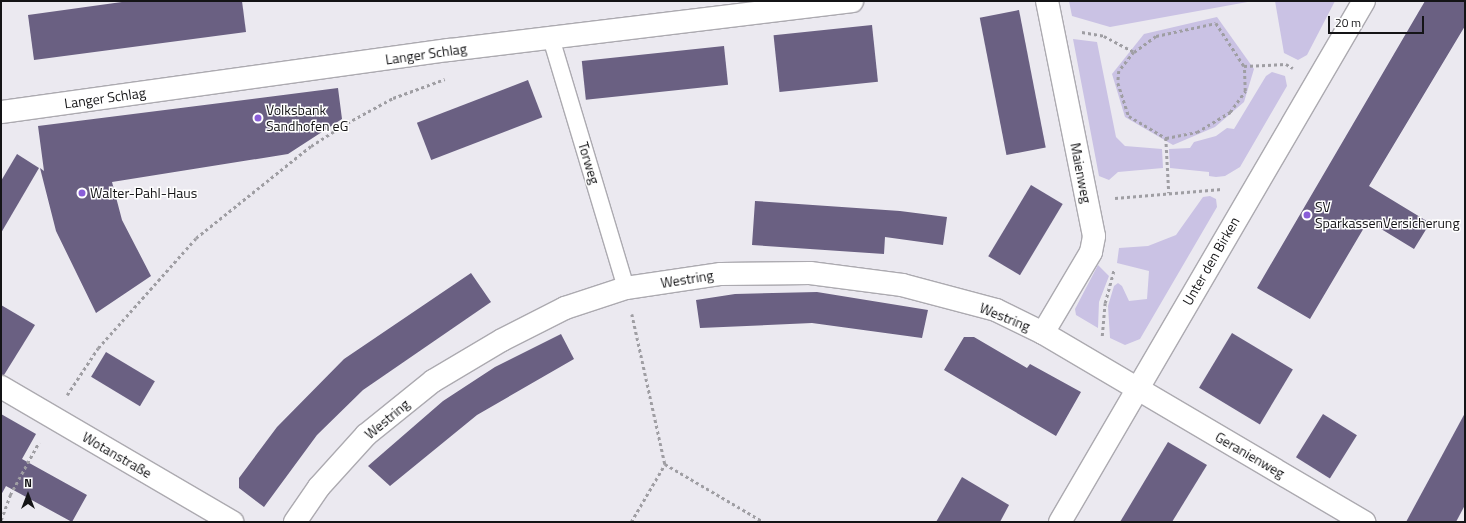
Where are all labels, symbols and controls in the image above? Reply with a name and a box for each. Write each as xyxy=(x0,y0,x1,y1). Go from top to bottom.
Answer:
scale bar xyxy=(1330,8,1426,34)
text: 20 m xyxy=(1335,13,1361,32)
street label: Langer Schlag xyxy=(384,40,468,68)
street label: Langer Schlag xyxy=(63,84,147,112)
place label: Volksbank Sandhofen eG xyxy=(266,102,348,134)
marker: Volksbank Sandhofen eG xyxy=(253,113,263,123)
street label: Torweg xyxy=(575,140,603,186)
street label: Maienweg xyxy=(1067,141,1095,205)
place label: Walter-Pahl-Haus xyxy=(90,185,197,201)
marker: Walter-Pahl-Haus xyxy=(77,188,87,198)
place label: SV SparkassenVersicherung xyxy=(1315,199,1460,232)
marker: SV SparkassenVersicherung xyxy=(1302,210,1312,220)
street label: Unter den Birken xyxy=(1179,214,1243,308)
street label: Westring xyxy=(659,267,715,291)
street label: Westring xyxy=(977,299,1033,335)
street label: Westring xyxy=(361,395,413,443)
street label: Wotanstraße xyxy=(79,428,155,482)
street label: Geranienweg xyxy=(1212,428,1288,482)
north arrow xyxy=(8,475,48,515)
text: N xyxy=(24,475,32,491)

